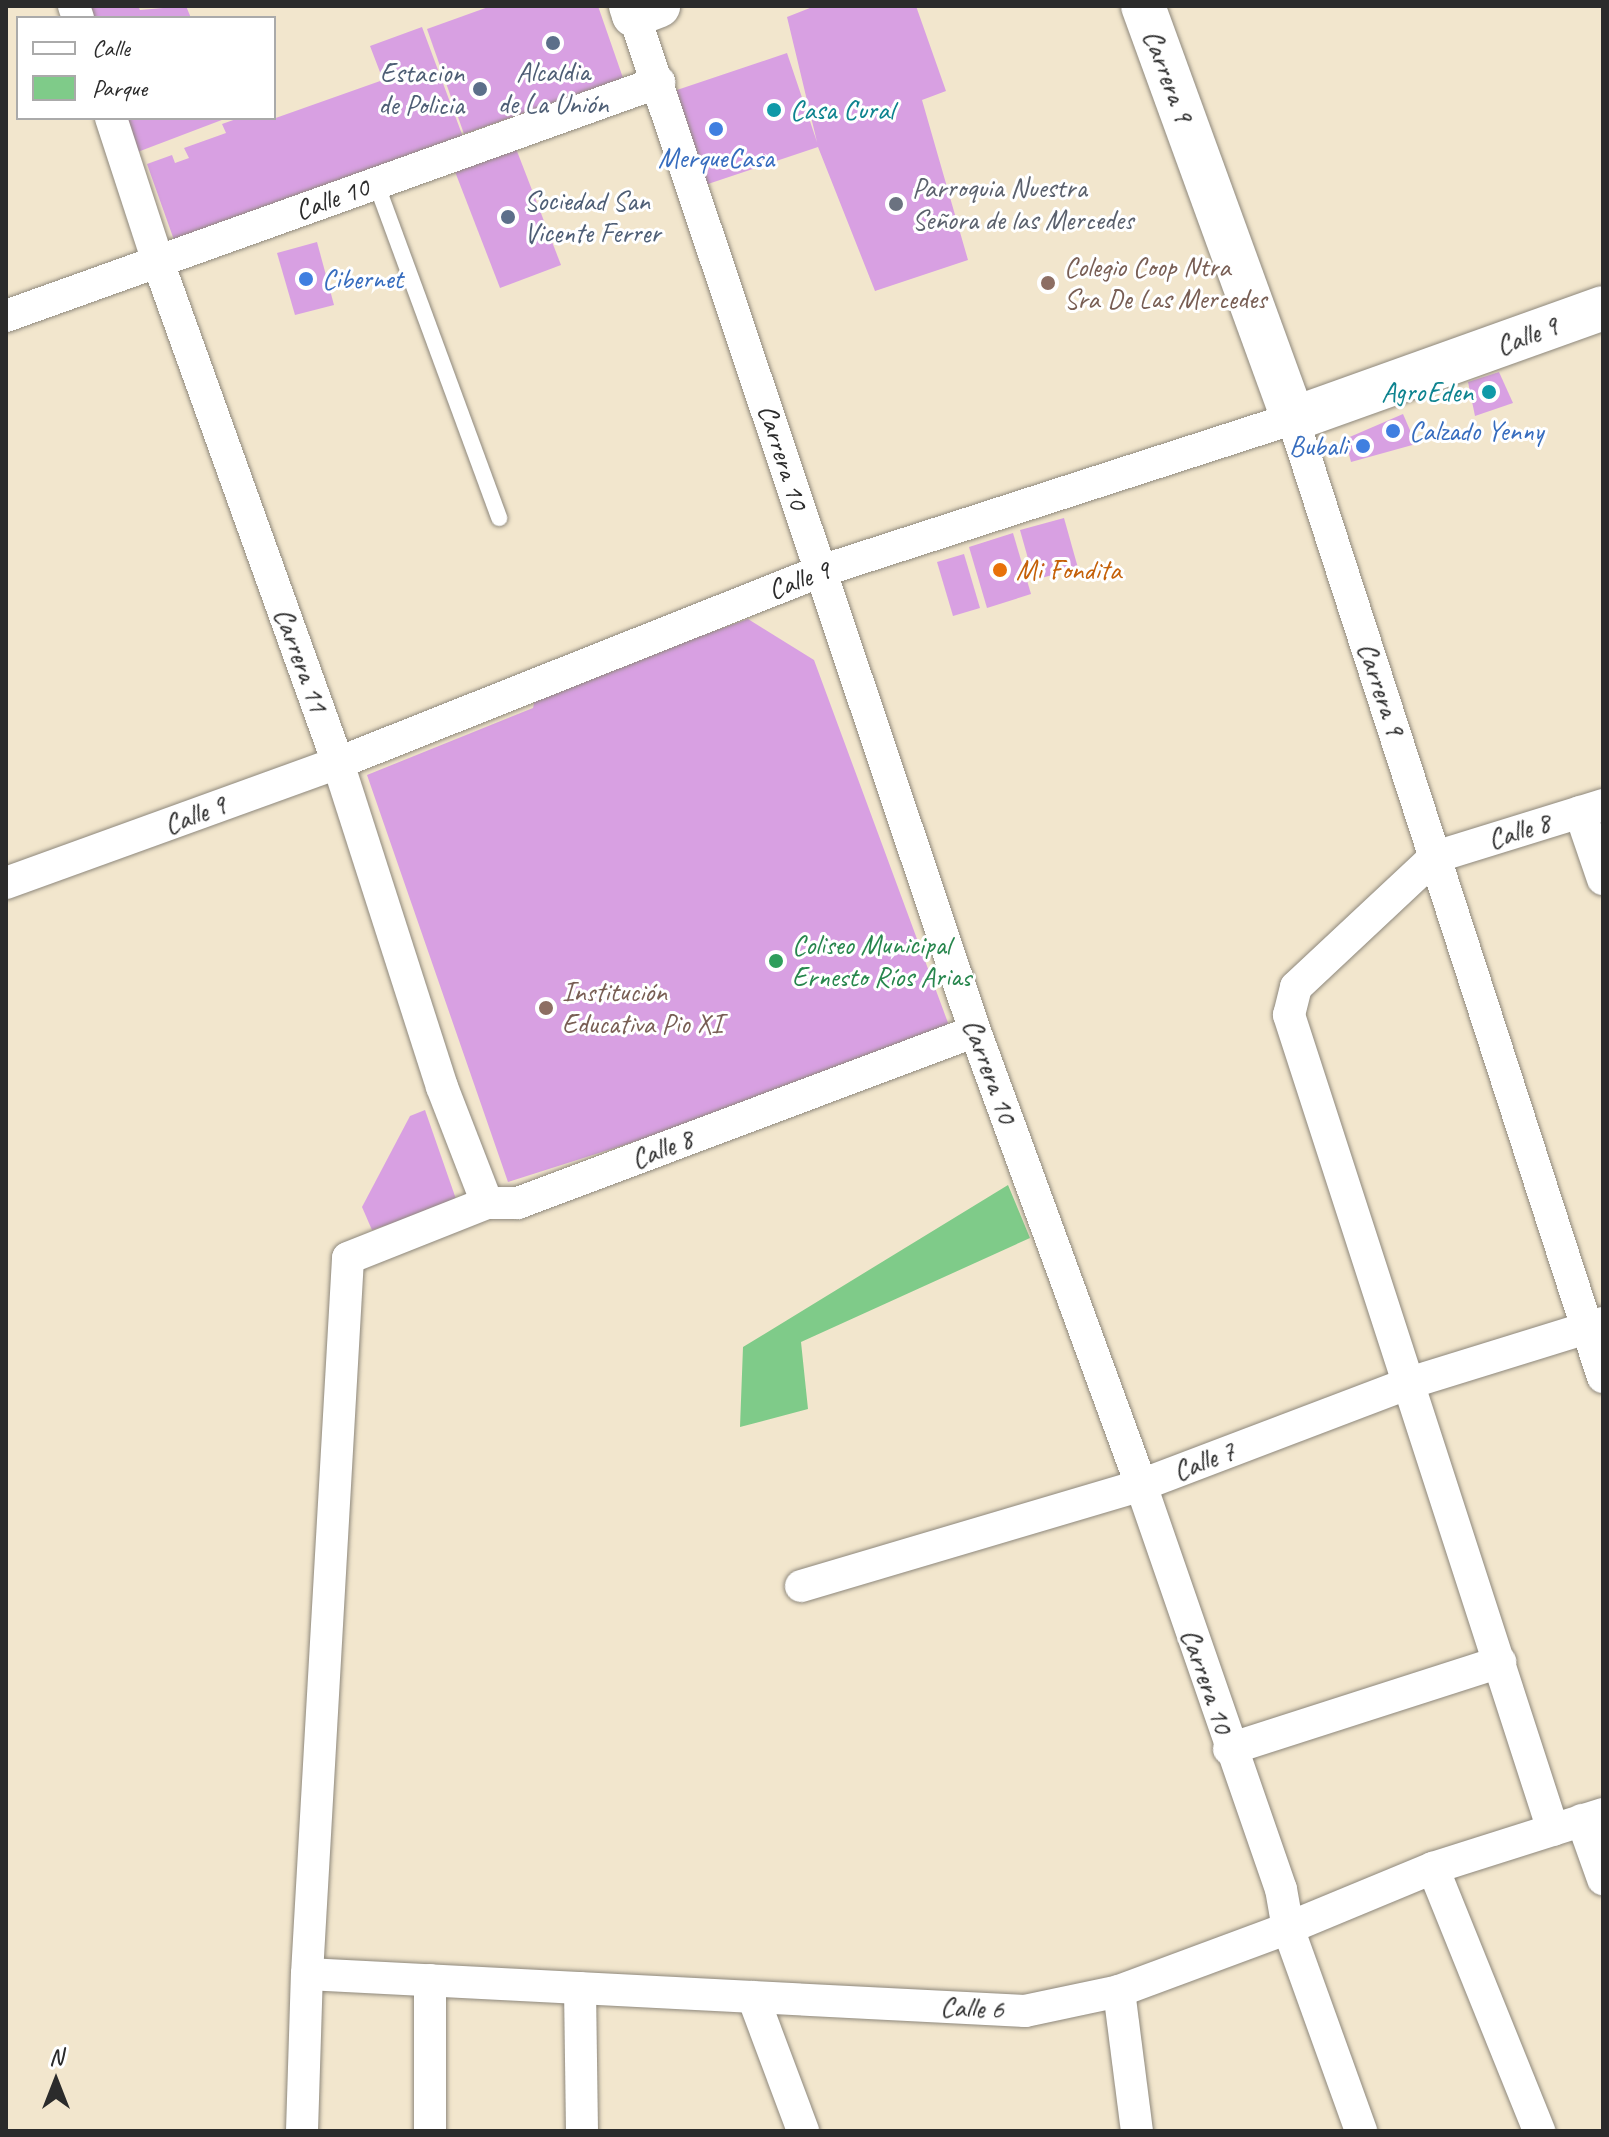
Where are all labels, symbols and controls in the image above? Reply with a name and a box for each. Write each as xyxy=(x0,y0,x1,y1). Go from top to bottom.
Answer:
legend xyxy=(16,16,276,120)
street label: Carrera 9 xyxy=(1136,25,1200,127)
text: Calle xyxy=(92,33,130,63)
marker: Alcaldia de La Unión xyxy=(544,34,562,52)
place label: Alcaldia de La Unión xyxy=(497,55,609,121)
place label: Estacion de Policia xyxy=(378,56,464,122)
text: Parque xyxy=(92,73,147,103)
marker: Estacion de Policia xyxy=(471,80,489,98)
place label: Casa Cural xyxy=(790,93,892,127)
marker: Casa Cural xyxy=(765,101,783,119)
marker: MerqueCasa xyxy=(707,120,725,138)
place label: MerqueCasa xyxy=(658,141,774,175)
street label: Calle 10 xyxy=(291,170,373,228)
place label: Parroquia Nuestra Señora de las Mercedes xyxy=(912,171,1133,237)
place label: Sociedad San Vicente Ferrer xyxy=(524,184,660,250)
marker: Parroquia Nuestra Señora de las Mercedes xyxy=(887,195,905,213)
marker: Sociedad San Vicente Ferrer xyxy=(499,208,517,226)
place label: Colegio Coop Ntra Sra De Las Mercedes xyxy=(1064,250,1267,316)
place label: Cibernet xyxy=(322,262,403,296)
marker: Cibernet xyxy=(297,270,315,288)
marker: Colegio Coop Ntra Sra De Las Mercedes xyxy=(1039,274,1057,292)
street label: Calle 9 xyxy=(1491,309,1563,363)
place label: AgroEden xyxy=(1381,375,1473,409)
marker: AgroEden xyxy=(1480,383,1498,401)
street label: Carrera 10 xyxy=(750,400,816,514)
place label: Calzado Yenny xyxy=(1409,414,1543,448)
marker: Calzado Yenny xyxy=(1384,422,1402,440)
place label: Bubali xyxy=(1289,429,1347,463)
marker: Bubali xyxy=(1354,437,1372,455)
street label: Calle 9 xyxy=(763,553,835,607)
place label: Mi Fondita xyxy=(1016,553,1120,587)
marker: Mi Fondita xyxy=(991,561,1009,579)
street label: Carrera 11 xyxy=(267,603,335,717)
street label: Carrera 9 xyxy=(1350,638,1412,740)
street label: Calle 9 xyxy=(159,788,231,842)
street label: Calle 8 xyxy=(1484,806,1554,856)
place label: Coliseo Municipal Ernesto Ríos Arias xyxy=(792,928,971,994)
marker: Coliseo Municipal Ernesto Ríos Arias xyxy=(767,952,785,970)
place label: Institución Educativa Pio XI xyxy=(562,975,722,1041)
marker: Institución Educativa Pio XI xyxy=(537,999,555,1017)
street label: Carrera 10 xyxy=(956,1014,1024,1128)
street label: Calle 8 xyxy=(626,1122,698,1176)
street label: Calle 7 xyxy=(1168,1434,1240,1488)
street label: Carrera 10 xyxy=(1173,1624,1241,1738)
street label: Calle 6 xyxy=(939,1990,1005,2026)
north arrow xyxy=(16,2041,96,2121)
text: N xyxy=(49,2043,63,2071)

